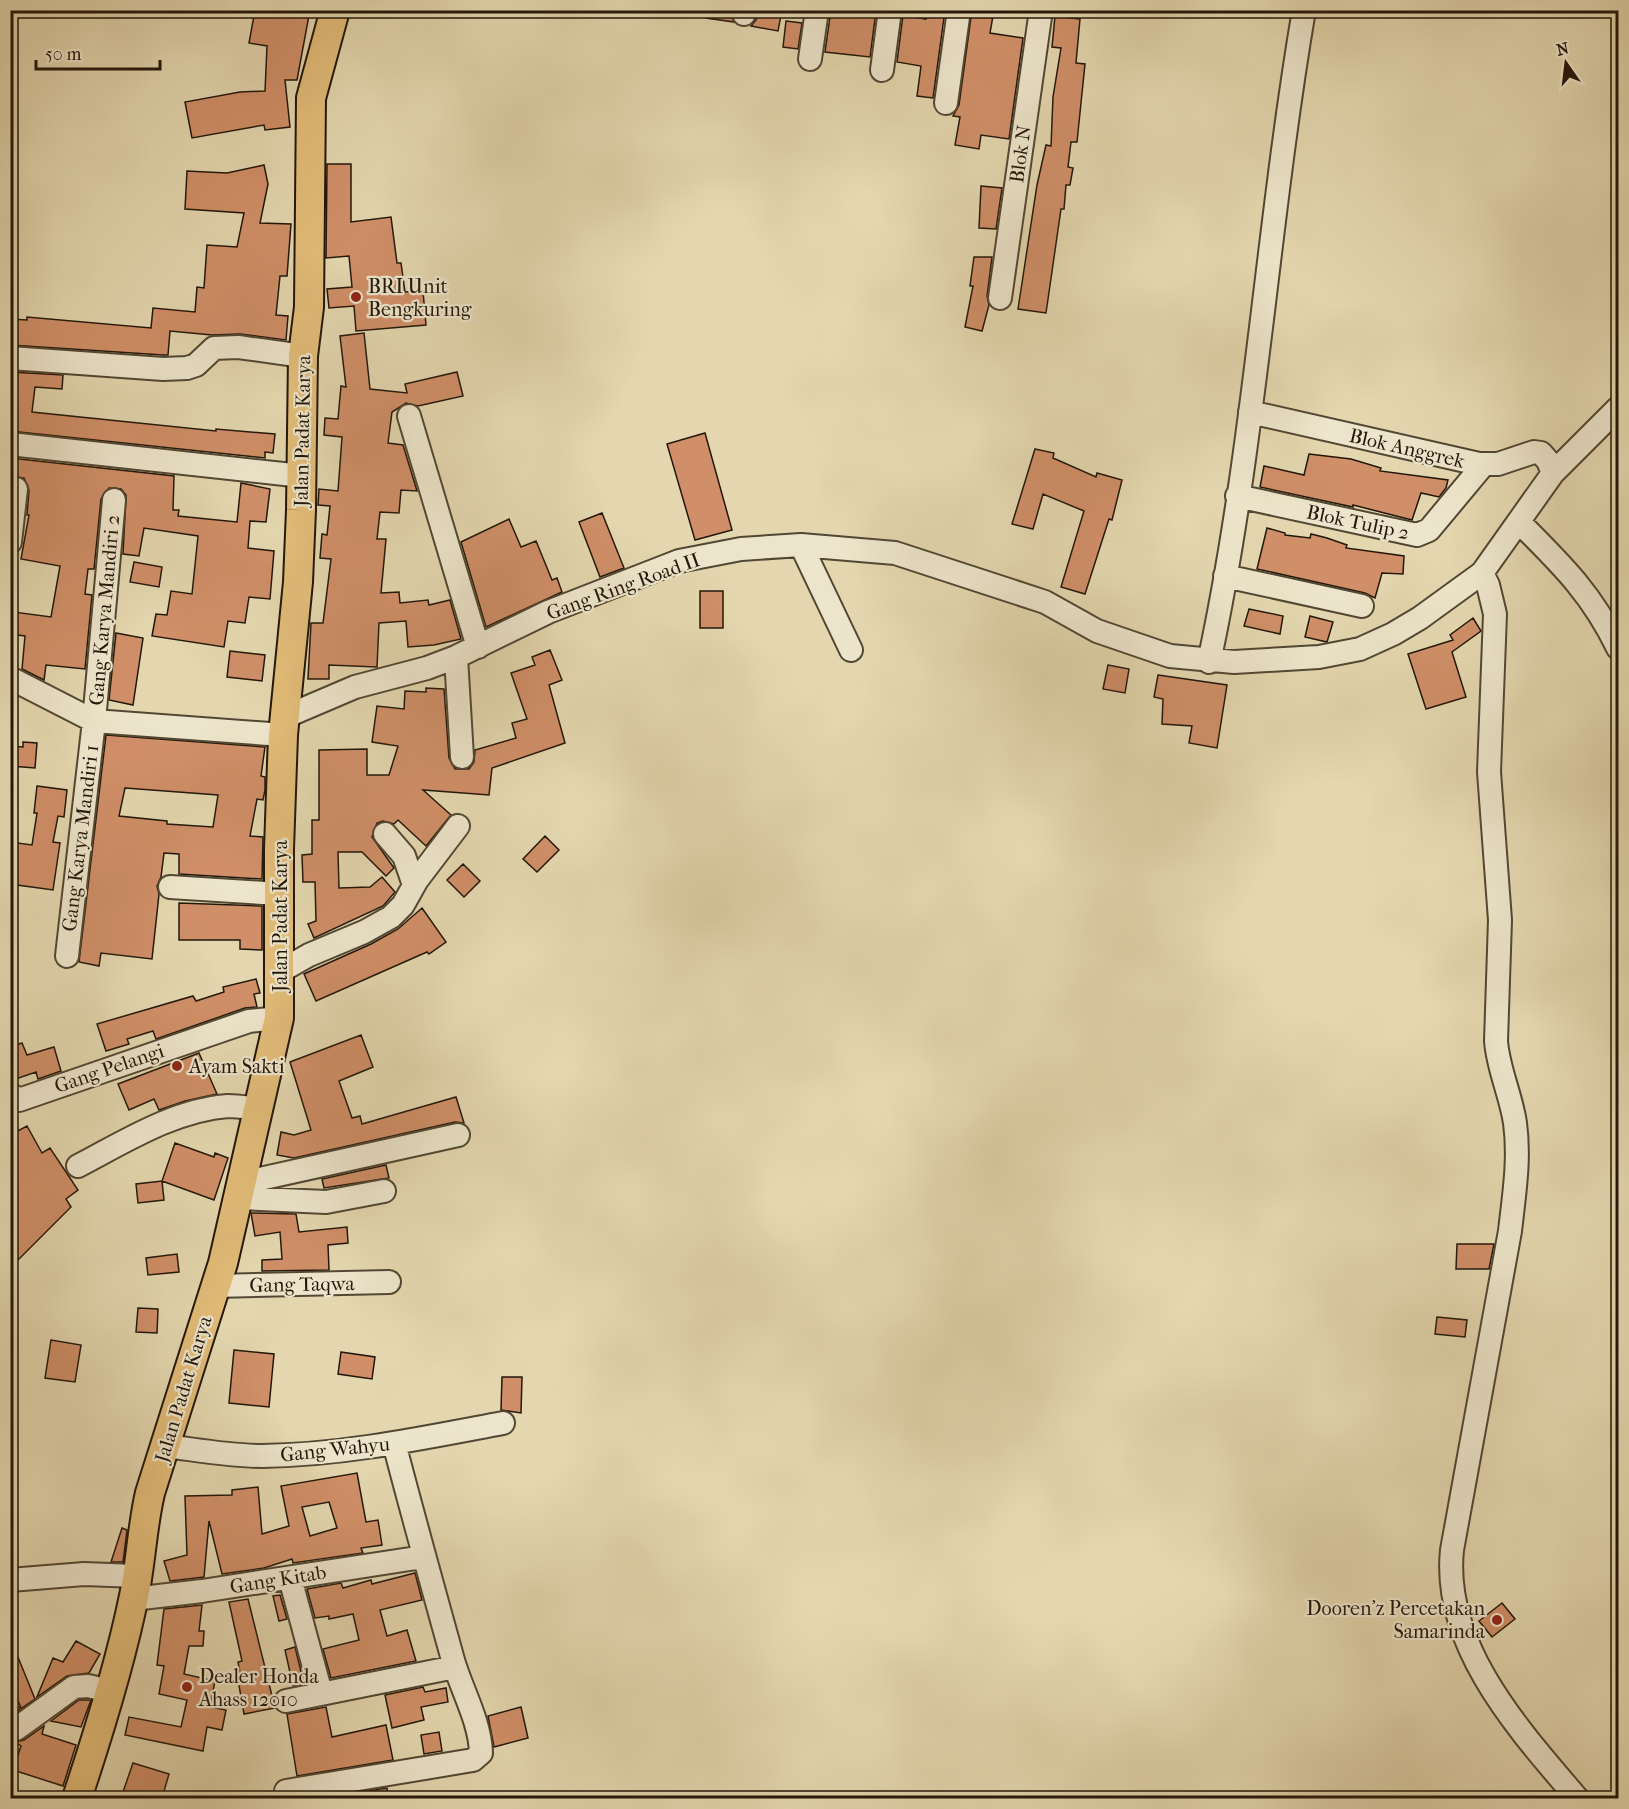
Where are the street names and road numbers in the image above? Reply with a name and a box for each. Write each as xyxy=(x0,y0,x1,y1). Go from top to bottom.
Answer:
street label: Blok N xyxy=(1005,124,1036,184)
street label: Jalan Padat Karya xyxy=(290,354,315,509)
street label: Blok Anggrek xyxy=(1347,424,1467,473)
street label: Blok Tulip 2 xyxy=(1305,500,1411,545)
street label: Gang Karya Mandiri 2 xyxy=(85,514,124,706)
street label: Gang Ring Road II xyxy=(543,548,703,625)
street label: Gang Karya Mandiri 1 xyxy=(58,743,103,933)
street label: Jalan Padat Karya xyxy=(269,839,292,994)
street label: Gang Pelangi xyxy=(51,1039,167,1098)
street label: Gang Taqwa xyxy=(249,1272,356,1297)
street label: Jalan Padat Karya xyxy=(150,1312,217,1467)
street label: Gang Wahyu xyxy=(279,1432,392,1467)
street label: Gang Kitab xyxy=(228,1561,328,1598)

